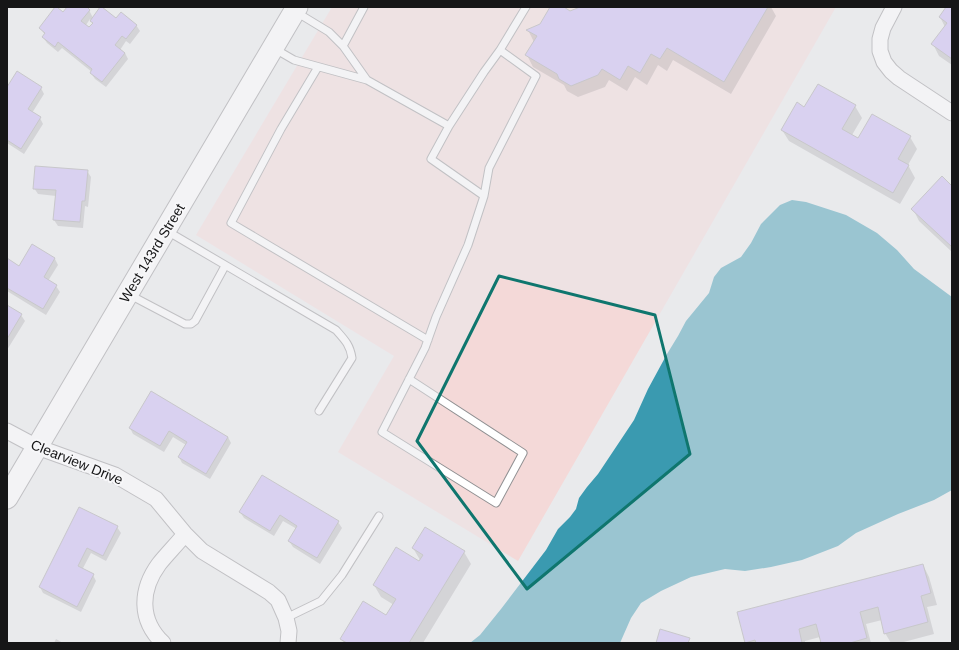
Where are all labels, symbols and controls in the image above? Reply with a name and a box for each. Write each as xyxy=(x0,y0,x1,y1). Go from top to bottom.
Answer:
street label: West 143rd Street xyxy=(116,201,188,305)
street label: Clearview Drive xyxy=(29,436,126,488)

